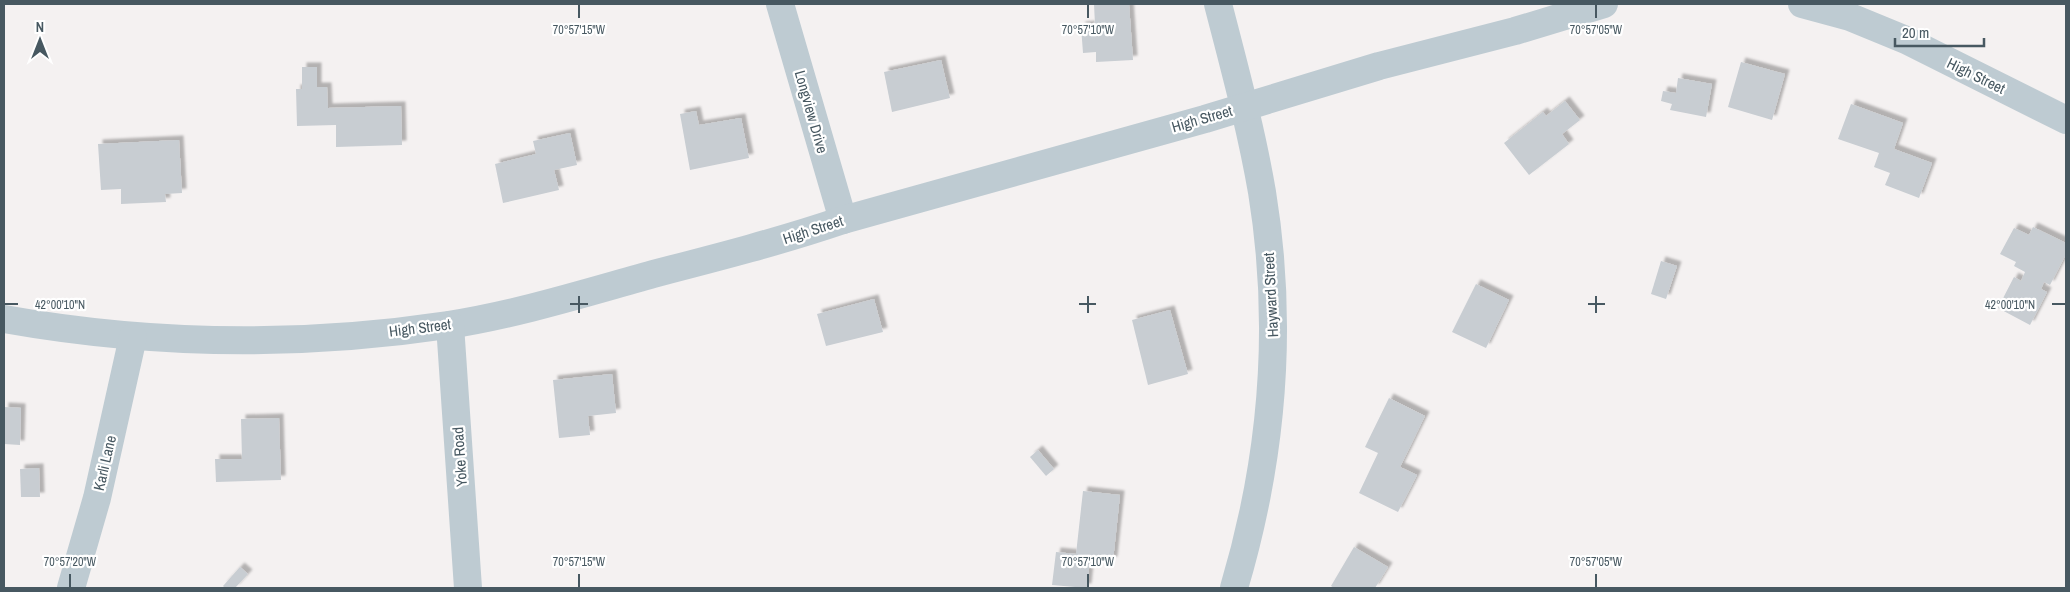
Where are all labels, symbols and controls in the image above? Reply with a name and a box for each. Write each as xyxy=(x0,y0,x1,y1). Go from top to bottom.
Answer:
north arrow xyxy=(15,15,65,65)
scale bar xyxy=(1895,15,1984,47)
text: N xyxy=(36,18,44,36)
text: 70°57'15"W xyxy=(553,22,606,38)
text: 70°57'10"W xyxy=(1062,22,1115,38)
text: 70°57'05"W xyxy=(1570,22,1623,38)
text: 20 m xyxy=(1902,22,1929,43)
street label: High Street xyxy=(1944,52,2009,99)
street label: Longview Drive xyxy=(790,68,833,156)
street label: High Street xyxy=(1169,100,1235,137)
street label: High Street xyxy=(780,210,846,249)
street label: Hayward Street xyxy=(1258,252,1283,338)
text: 42°00'10"N xyxy=(35,297,85,313)
text: 42°00'10"N xyxy=(1985,297,2035,313)
street label: High Street xyxy=(388,313,453,342)
street label: Yoke Road xyxy=(447,426,472,488)
street label: Karli Lane xyxy=(88,433,121,493)
text: 70°57'20"W xyxy=(44,554,97,570)
text: 70°57'15"W xyxy=(553,554,606,570)
text: 70°57'10"W xyxy=(1062,554,1115,570)
text: 70°57'05"W xyxy=(1570,554,1623,570)

